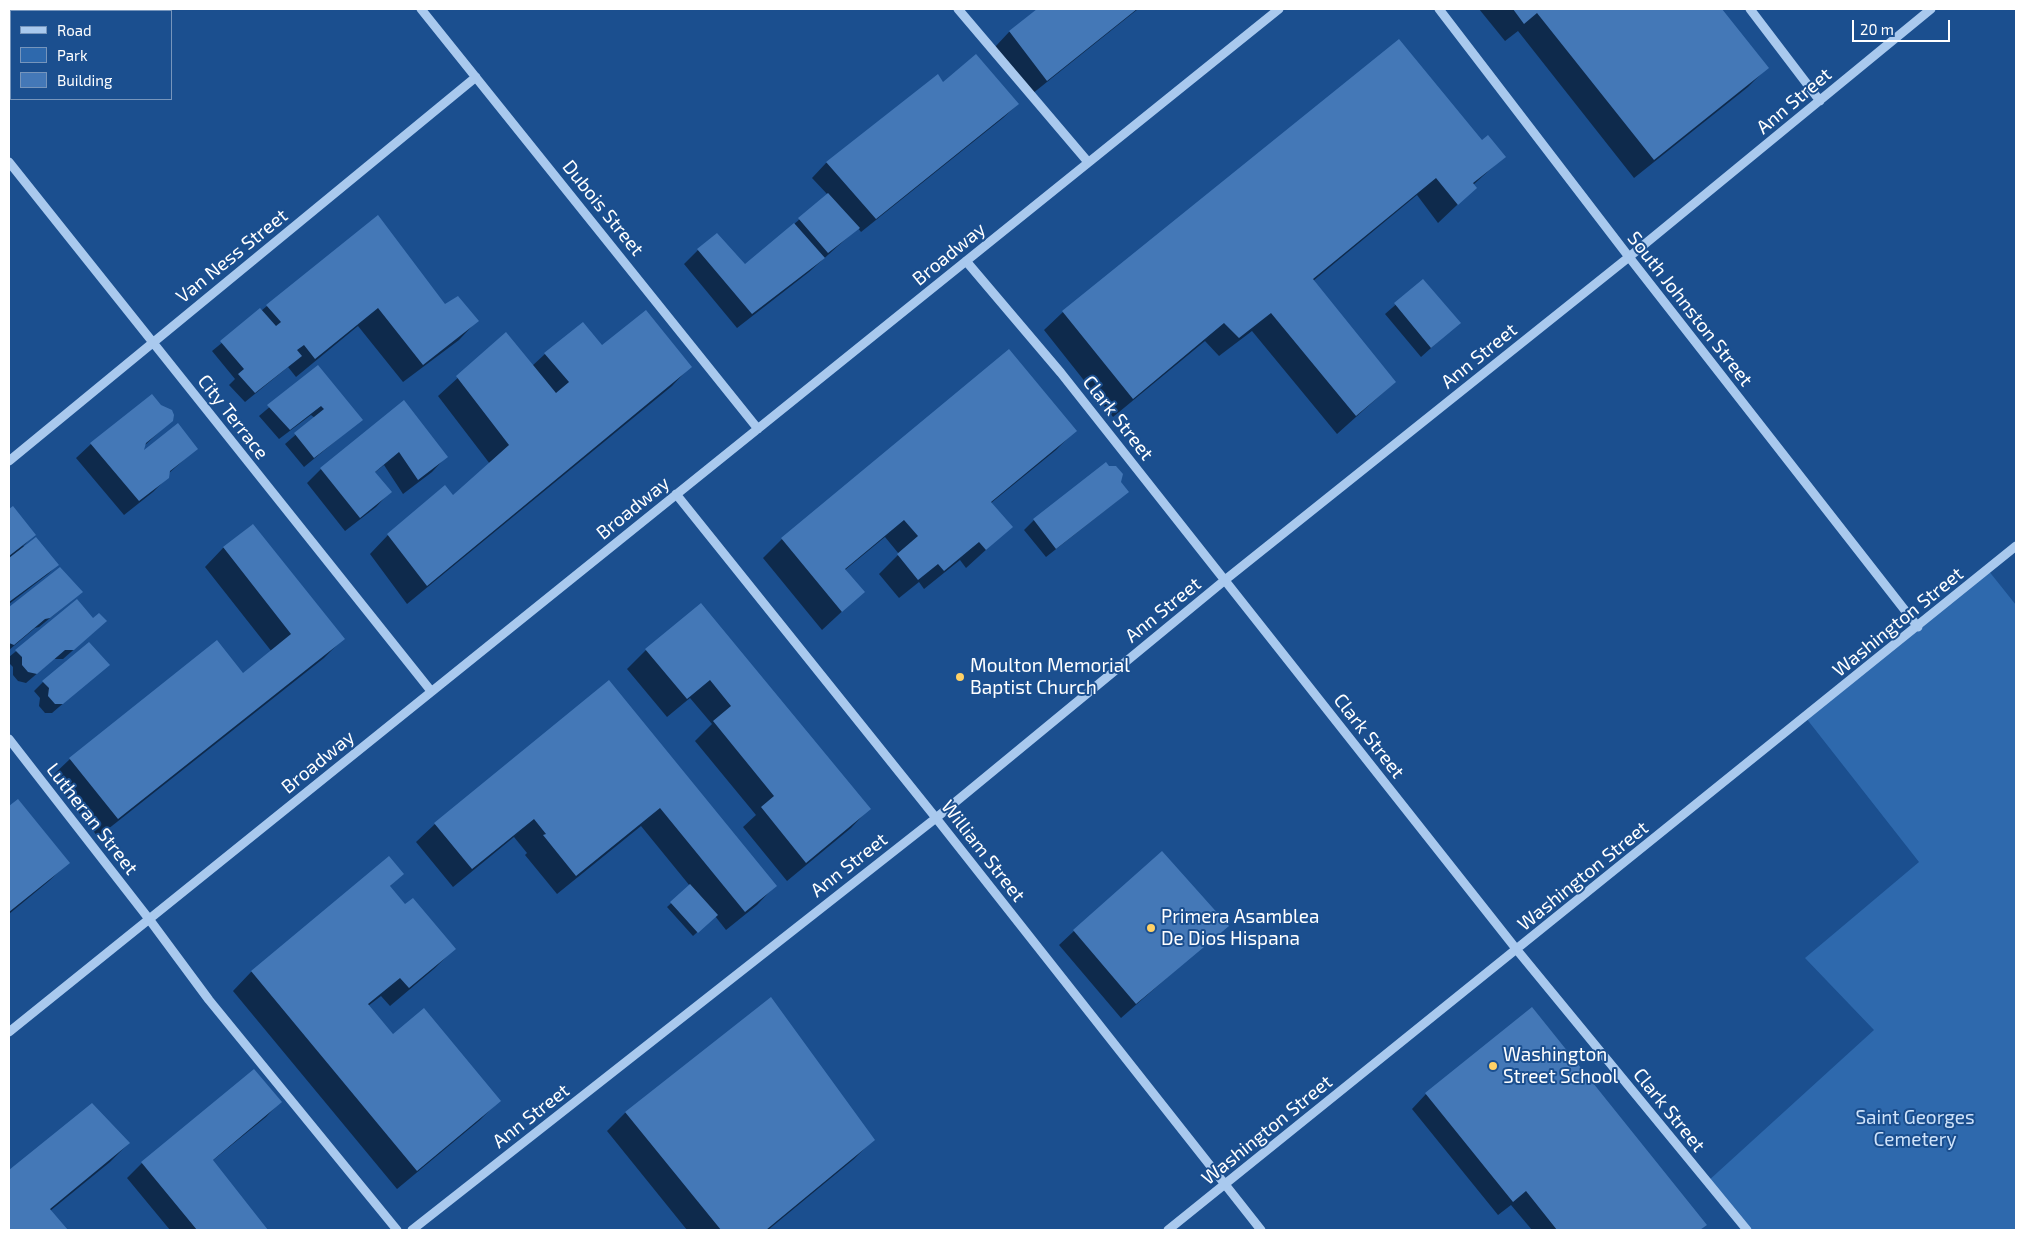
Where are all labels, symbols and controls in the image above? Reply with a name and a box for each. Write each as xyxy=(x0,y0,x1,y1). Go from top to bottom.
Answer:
legend xyxy=(10,10,172,100)
scale bar xyxy=(1855,10,1952,42)
text: 20 m xyxy=(1860,20,1894,38)
text: Road xyxy=(57,21,92,39)
text: Park xyxy=(57,46,88,64)
street label: Ann Street xyxy=(1752,63,1836,139)
text: Building xyxy=(57,71,112,89)
street label: Dubois Street xyxy=(557,156,649,260)
street label: Van Ness Street xyxy=(172,204,292,308)
street label: Broadway xyxy=(908,218,990,290)
street label: South Johnston Street xyxy=(1623,227,1757,391)
street label: Ann Street xyxy=(1436,319,1522,393)
street label: City Terrace xyxy=(193,370,273,464)
street label: Clark Street xyxy=(1078,371,1158,465)
street label: Broadway xyxy=(592,472,674,544)
street label: Washington Street xyxy=(1828,562,1968,682)
street label: Ann Street xyxy=(1120,573,1206,647)
place label: Moulton Memorial Baptist Church xyxy=(970,655,1130,699)
marker: Moulton Memorial Baptist Church xyxy=(954,671,966,683)
street label: Clark Street xyxy=(1329,689,1409,783)
street label: Broadway xyxy=(277,726,359,798)
street label: Lutheran Street xyxy=(41,759,143,879)
street label: William Street xyxy=(936,796,1030,906)
street label: Washington Street xyxy=(1513,816,1653,936)
street label: Ann Street xyxy=(806,828,892,902)
place label: Primera Asamblea De Dios Hispana xyxy=(1161,906,1319,950)
marker: Primera Asamblea De Dios Hispana xyxy=(1145,922,1157,934)
place label: Washington Street School xyxy=(1503,1044,1618,1088)
marker: Washington Street School xyxy=(1487,1060,1499,1072)
street label: Clark Street xyxy=(1628,1063,1710,1157)
street label: Washington Street xyxy=(1197,1070,1337,1190)
street label: Ann Street xyxy=(488,1079,574,1153)
park label: Saint Georges Cemetery xyxy=(1855,1107,1975,1151)

